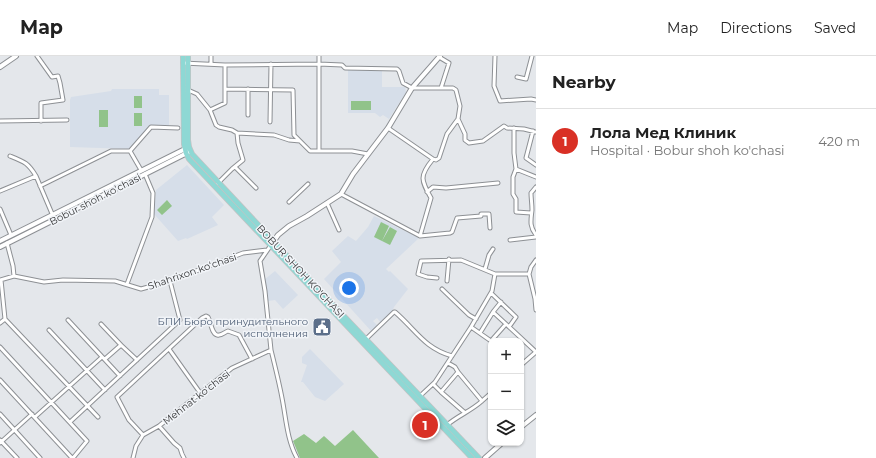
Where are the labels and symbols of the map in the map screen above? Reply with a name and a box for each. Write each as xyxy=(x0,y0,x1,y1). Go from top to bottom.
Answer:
street label: Bobur shoh koʻchasi xyxy=(47,171,143,228)
street label: BOBUR SHOH KO'CHASI xyxy=(254,222,347,321)
street label: Shahrixon koʻchasi xyxy=(146,250,238,293)
your location xyxy=(339,278,359,298)
place label: БПИ Бюро принудительного исполнения xyxy=(157,315,308,340)
public building icon: БПИ Бюро принудительного исполнения xyxy=(311,316,333,338)
street label: Mehnat koʻchasi xyxy=(160,367,232,428)
pin: 1 xyxy=(412,410,438,440)

